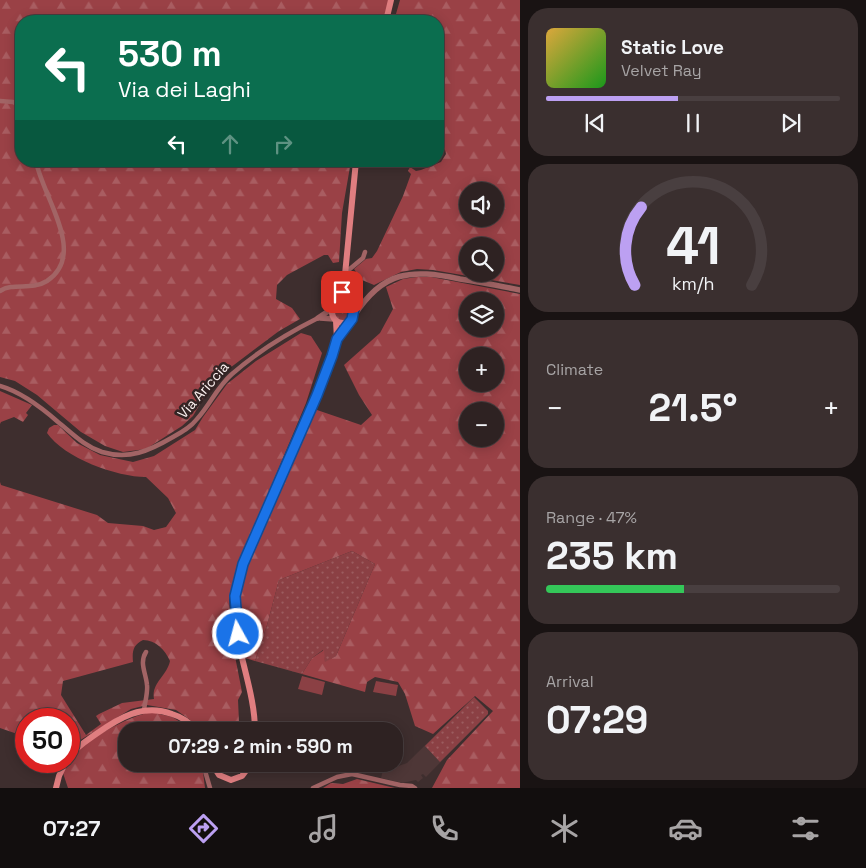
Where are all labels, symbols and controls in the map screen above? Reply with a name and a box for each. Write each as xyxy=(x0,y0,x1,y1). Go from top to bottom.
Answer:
text: 530 m xyxy=(118,32,222,76)
icon: left xyxy=(35,35,100,100)
text: Static Love xyxy=(621,35,724,60)
text: Velvet Ray xyxy=(621,60,702,81)
text: Via dei Laghi xyxy=(118,75,251,103)
icon: previous xyxy=(581,109,609,137)
icon: pause xyxy=(679,109,707,137)
icon: next xyxy=(777,109,805,137)
icon: left xyxy=(163,130,191,158)
icon: ahead xyxy=(216,130,244,158)
icon: right xyxy=(269,130,297,158)
map controls xyxy=(459,182,504,447)
button: sound xyxy=(459,182,504,227)
text: 41 xyxy=(666,213,720,279)
button: search xyxy=(459,237,504,282)
pin xyxy=(321,271,363,313)
text: km/h xyxy=(672,272,714,295)
icon: arrive xyxy=(328,278,356,306)
button: layers xyxy=(459,292,504,337)
button: + xyxy=(459,347,504,392)
street label: Via Ariccia xyxy=(173,358,233,422)
text: Climate xyxy=(546,359,603,380)
text: 21.5° xyxy=(649,384,737,432)
text: − xyxy=(546,390,563,426)
text: + xyxy=(823,390,840,426)
button: − xyxy=(459,402,504,447)
text: Range · 47% xyxy=(546,507,637,528)
text: 235 km xyxy=(546,532,678,580)
position arrow xyxy=(211,607,263,659)
text: Arrival xyxy=(546,671,594,692)
text: 07:29 xyxy=(546,696,648,744)
speed limit sign: 50 xyxy=(15,708,80,773)
text: 07:29 · 2 min · 590 m xyxy=(168,734,353,759)
icon: directions xyxy=(186,811,221,846)
icon: music xyxy=(306,811,341,846)
icon: phone xyxy=(427,811,462,846)
icon: climate xyxy=(547,811,582,846)
icon: car xyxy=(668,811,703,846)
icon: filters xyxy=(788,811,823,846)
text: 07:27 xyxy=(43,814,100,842)

